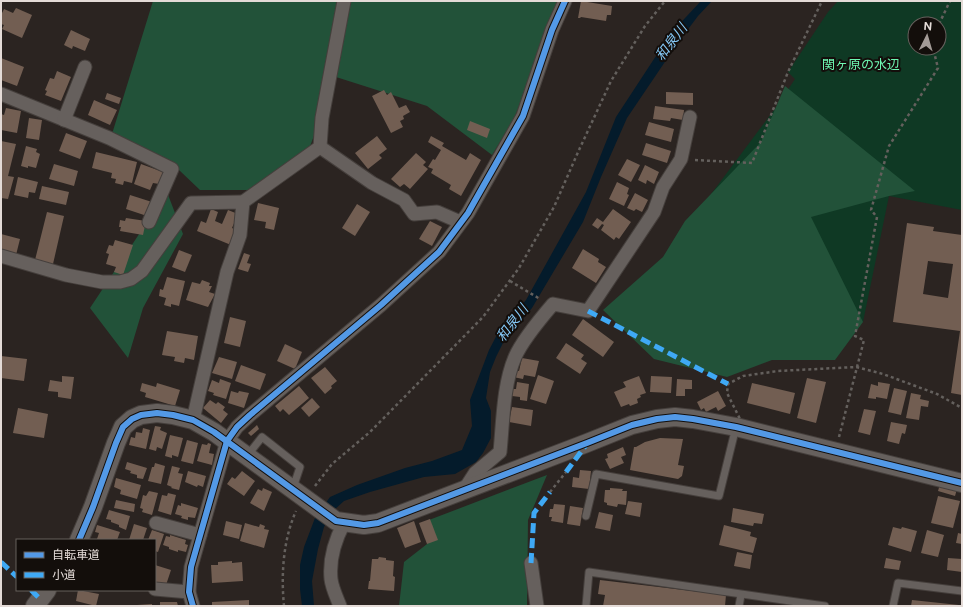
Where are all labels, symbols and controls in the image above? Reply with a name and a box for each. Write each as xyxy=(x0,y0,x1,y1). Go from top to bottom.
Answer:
north arrow xyxy=(907,16,947,56)
water label: 和泉川 xyxy=(652,19,691,64)
text: N xyxy=(923,20,933,32)
park label: 関ヶ原の水辺 xyxy=(822,57,900,72)
water label: 和泉川 xyxy=(493,300,532,345)
legend xyxy=(16,539,156,591)
text: 自転車道 xyxy=(52,548,100,562)
text: 小道 xyxy=(52,568,76,582)

